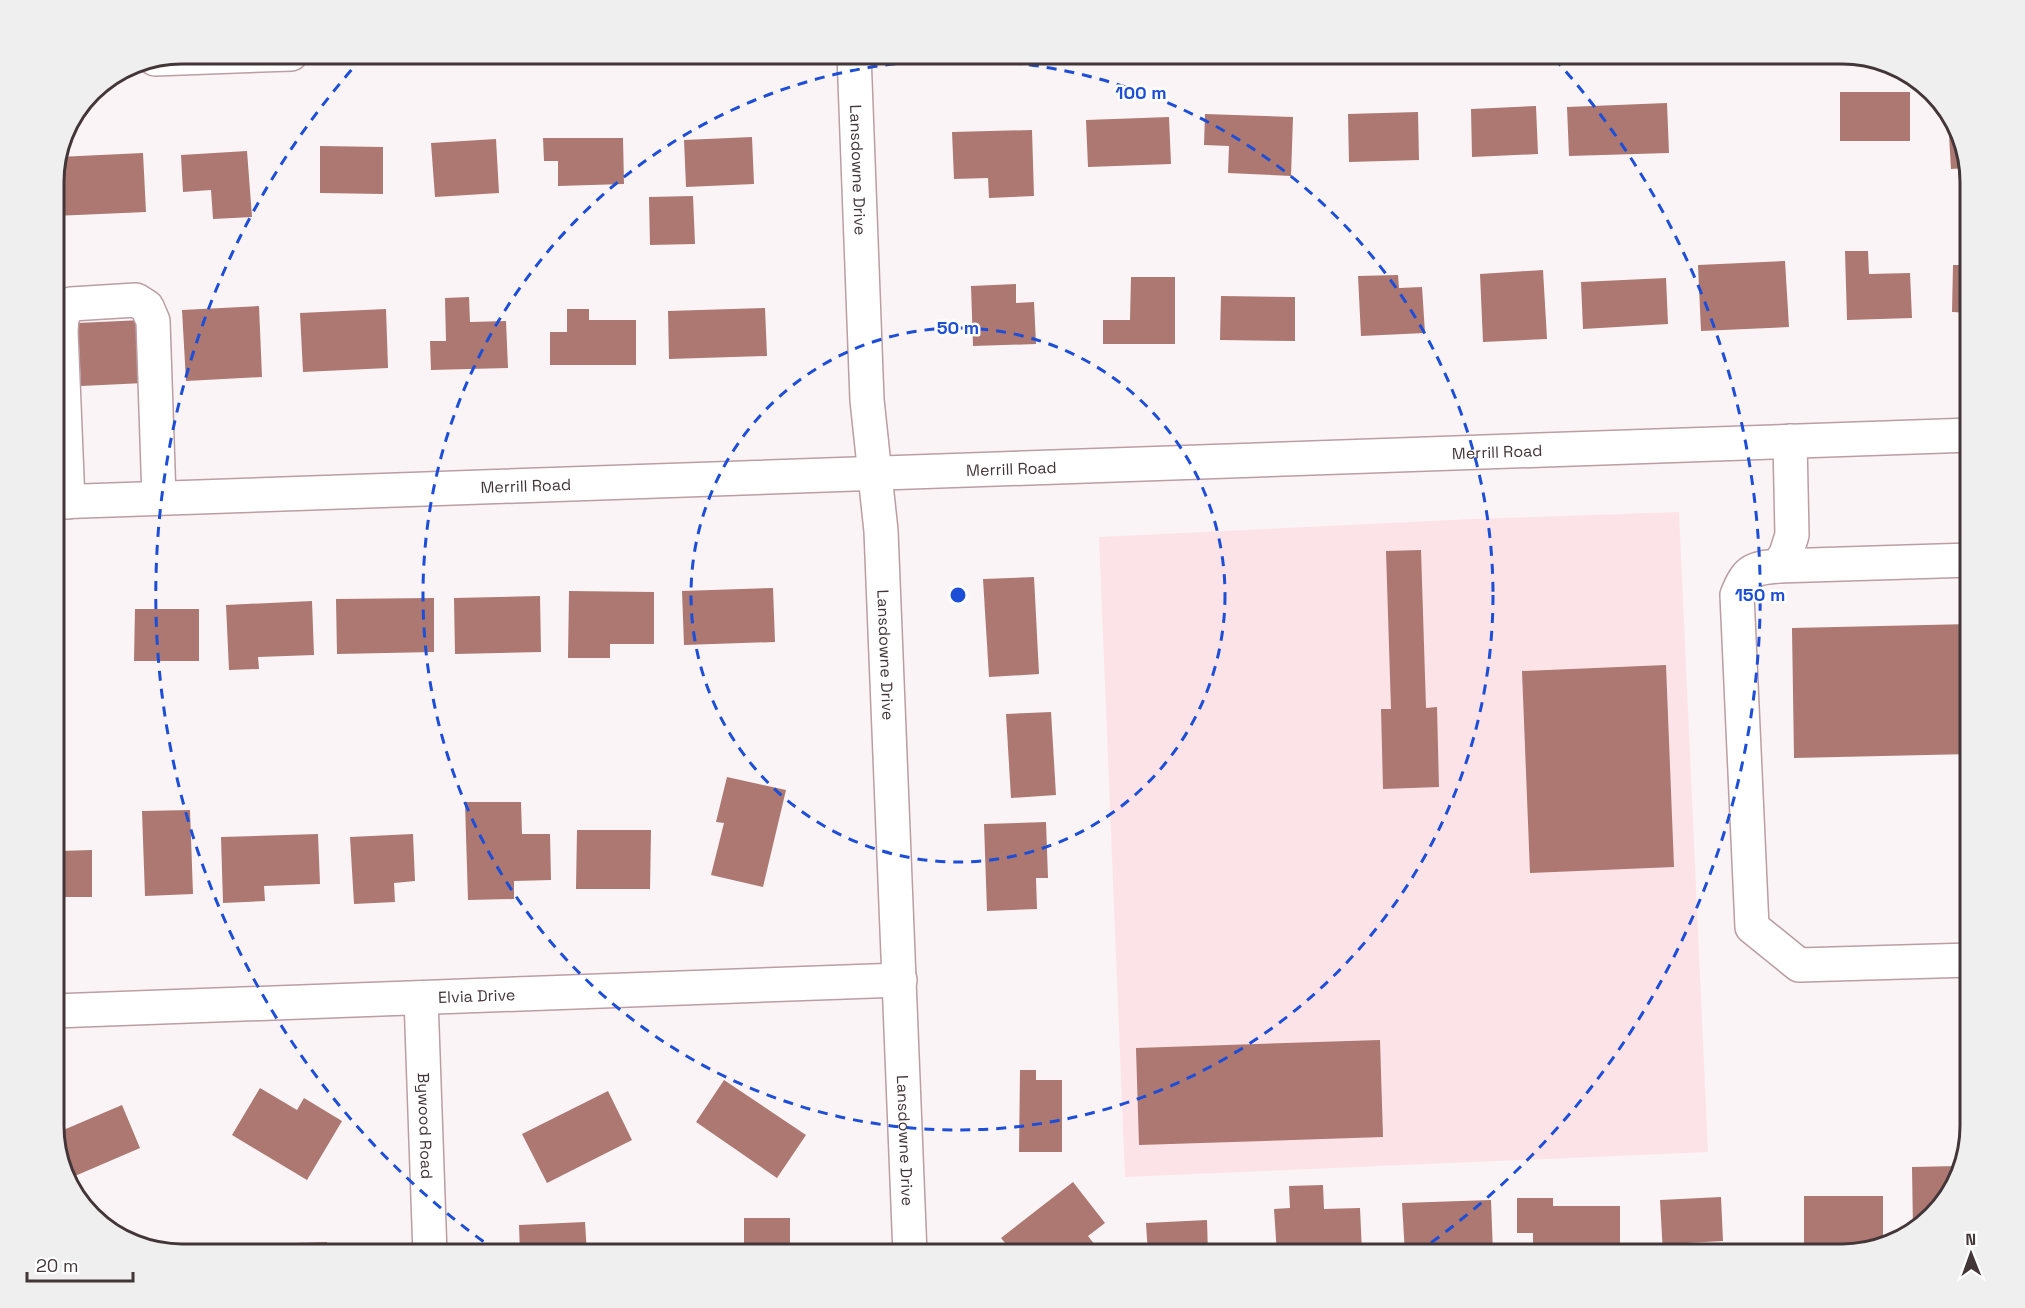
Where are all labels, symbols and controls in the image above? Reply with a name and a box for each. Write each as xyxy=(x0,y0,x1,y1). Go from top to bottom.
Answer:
text: 100 m xyxy=(1115,81,1167,104)
street label: Lansdowne Drive xyxy=(845,104,871,236)
text: 50 m xyxy=(937,316,979,339)
street label: Merrill Road xyxy=(1451,440,1543,464)
street label: Merrill Road xyxy=(966,457,1057,481)
street label: Merrill Road xyxy=(480,474,571,498)
text: 150 m xyxy=(1735,583,1785,606)
centre of rings xyxy=(948,585,968,605)
street label: Lansdowne Drive xyxy=(872,589,899,721)
street label: Elvia Drive xyxy=(438,984,516,1008)
street label: Bywood Road xyxy=(413,1072,437,1180)
street label: Lansdowne Drive xyxy=(892,1075,918,1206)
north arrow xyxy=(1941,1224,2001,1284)
text: N xyxy=(1965,1229,1976,1250)
scale bar xyxy=(27,1245,134,1283)
text: 20 m xyxy=(36,1254,79,1277)

